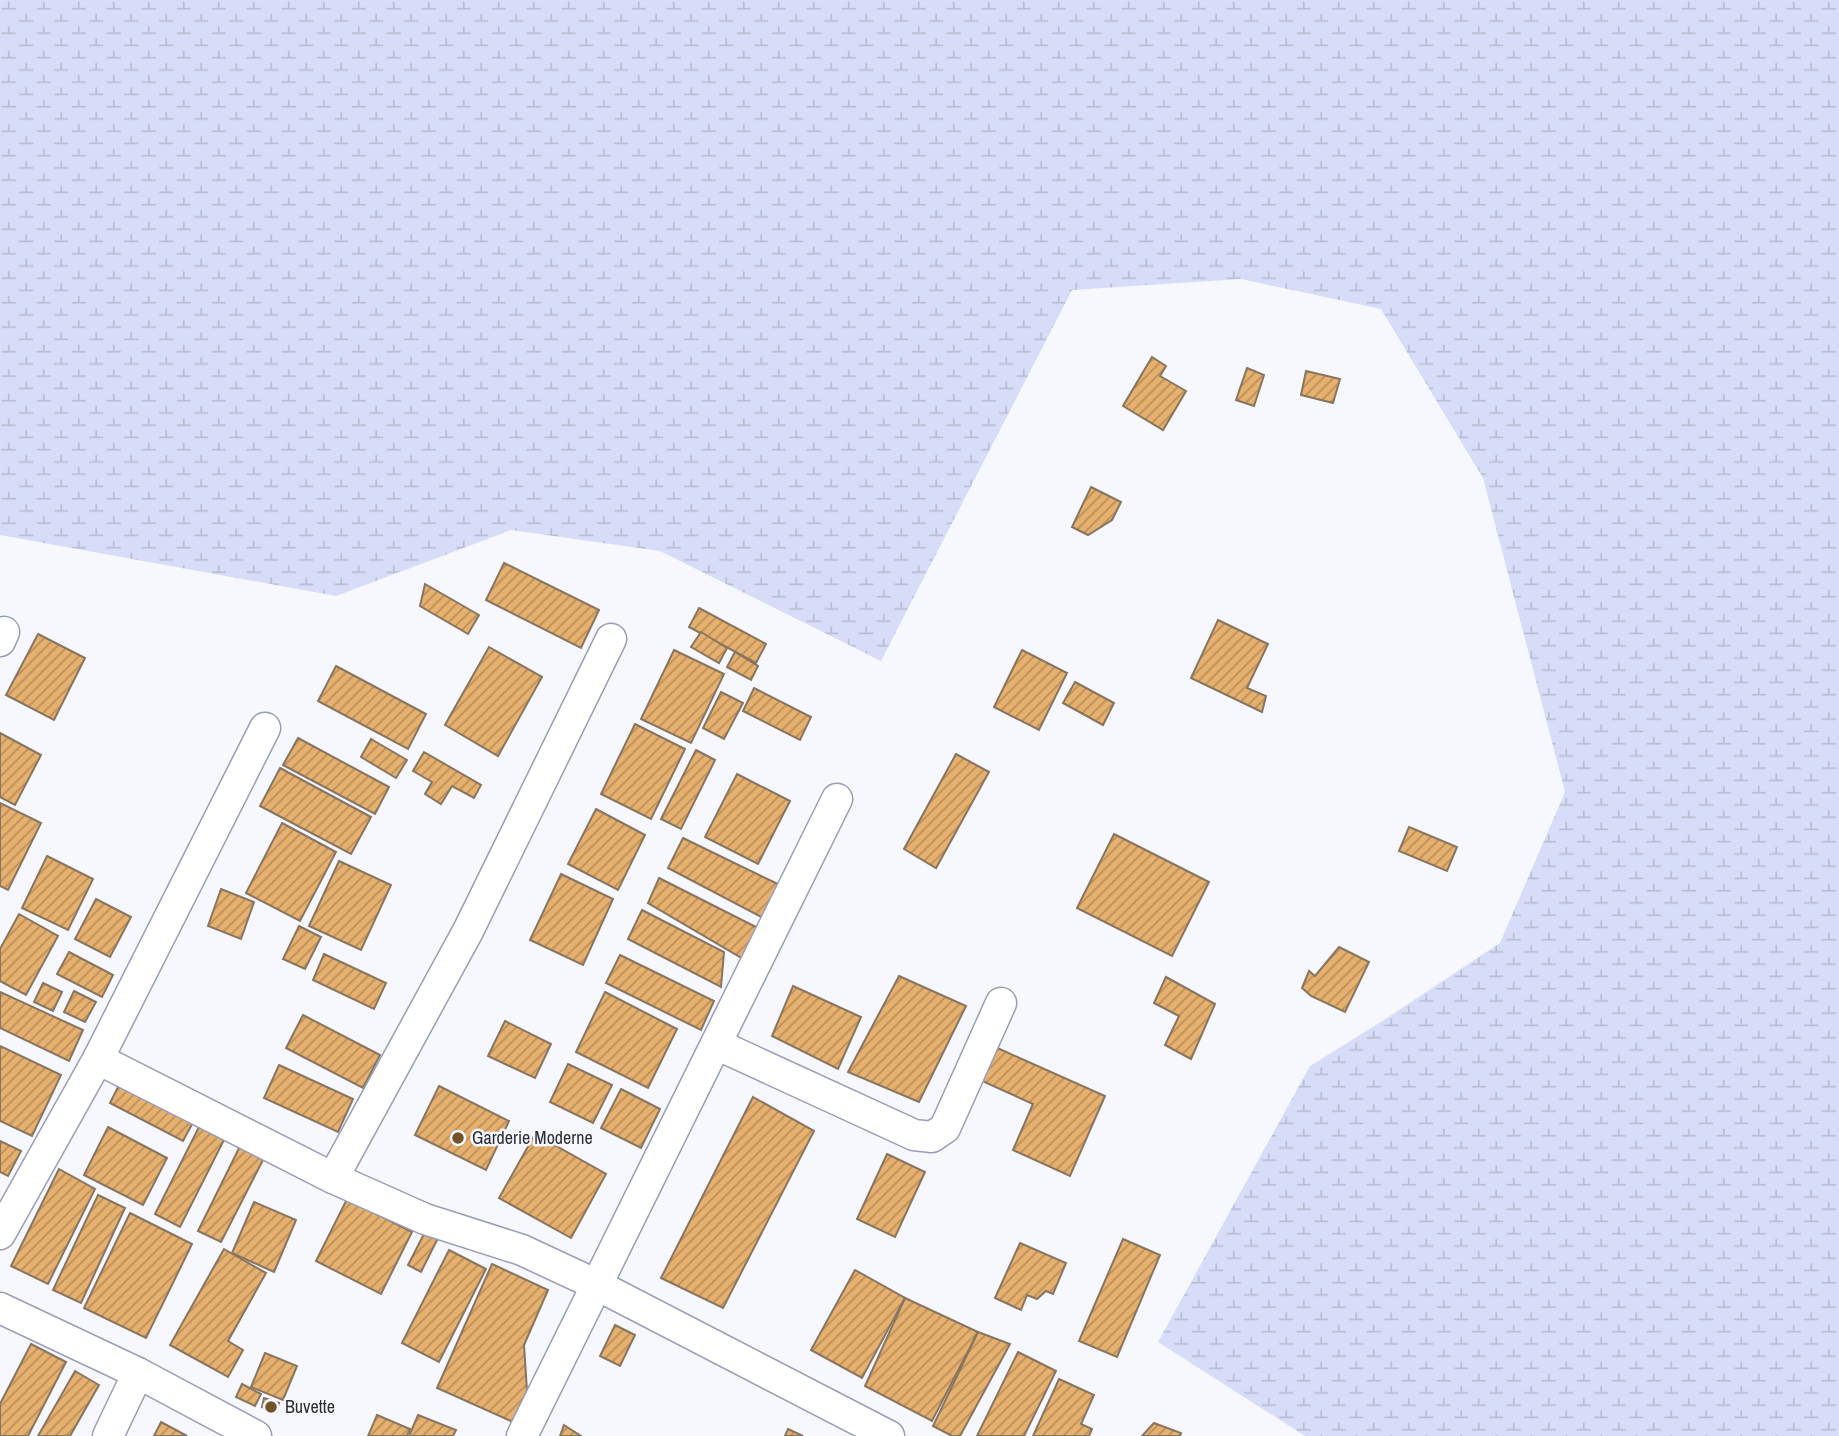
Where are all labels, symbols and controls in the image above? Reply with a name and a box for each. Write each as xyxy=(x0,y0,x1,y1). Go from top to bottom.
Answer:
place label: Garderie Moderne xyxy=(472,1125,593,1150)
marker: Garderie Moderne xyxy=(450,1130,466,1146)
place label: Buvette xyxy=(285,1394,335,1419)
marker: Buvette xyxy=(263,1399,279,1415)

